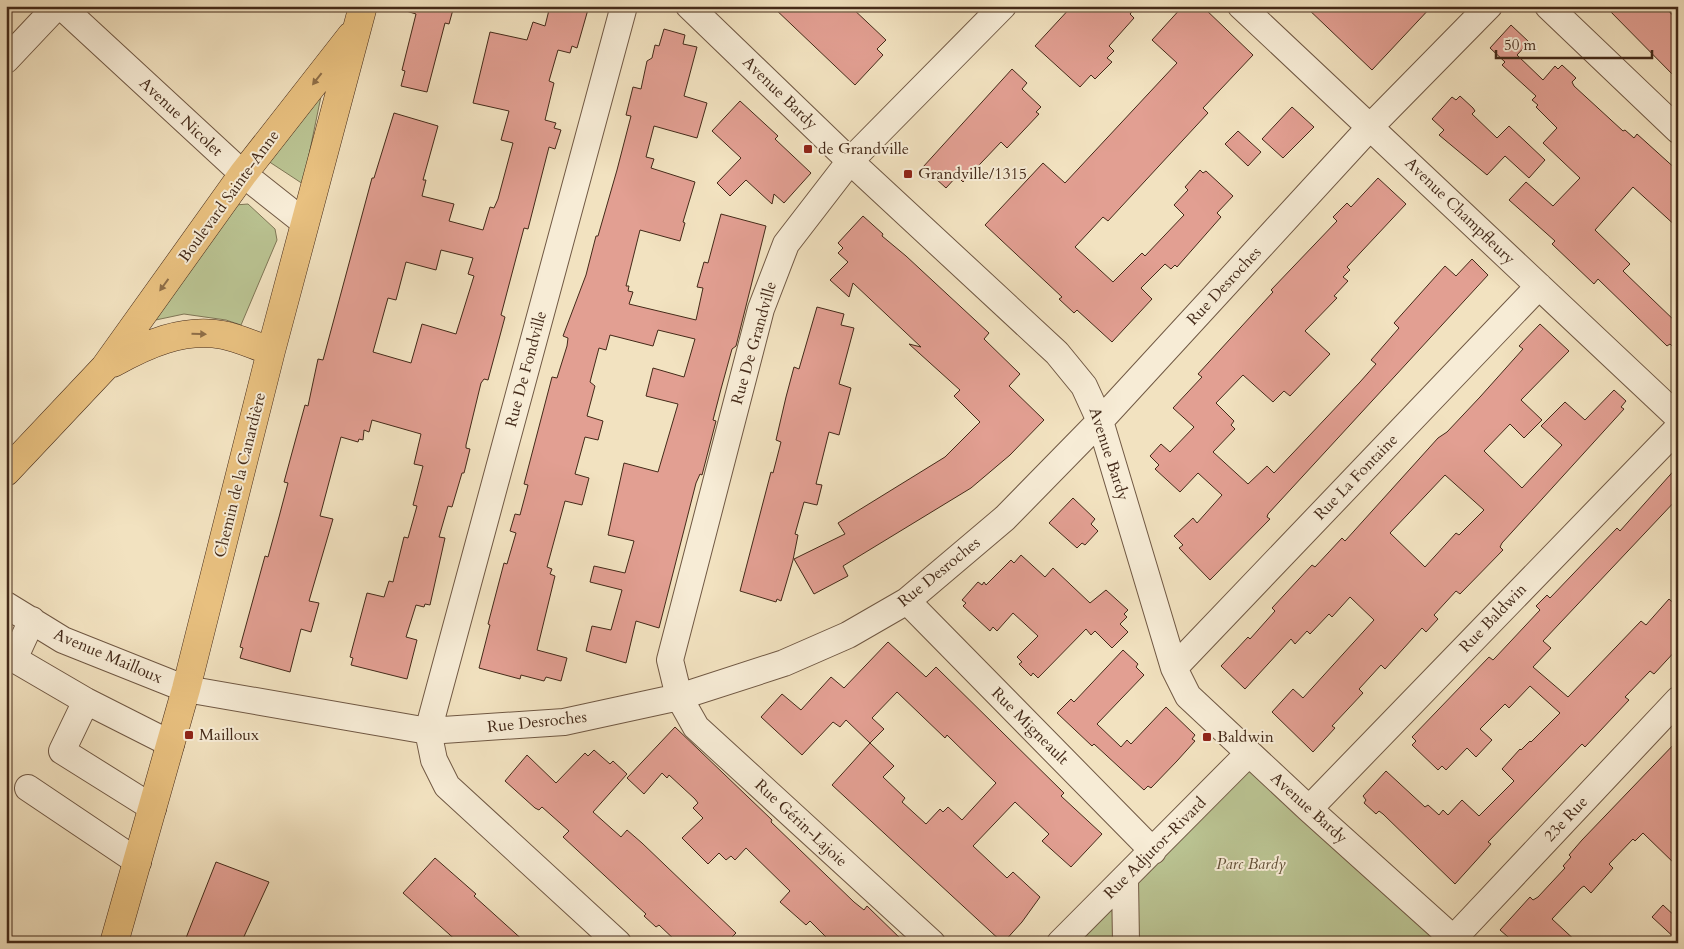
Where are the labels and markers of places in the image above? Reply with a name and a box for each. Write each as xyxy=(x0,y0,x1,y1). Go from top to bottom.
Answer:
place label: de Grandville xyxy=(818,138,909,160)
marker: de Grandville xyxy=(802,143,814,155)
place label: Grandville/1315 xyxy=(918,163,1027,185)
marker: Grandville/1315 xyxy=(902,168,914,180)
place label: Mailloux xyxy=(199,724,259,746)
place label: Baldwin xyxy=(1217,726,1274,748)
marker: Mailloux xyxy=(183,729,195,741)
marker: Baldwin xyxy=(1201,731,1213,743)

